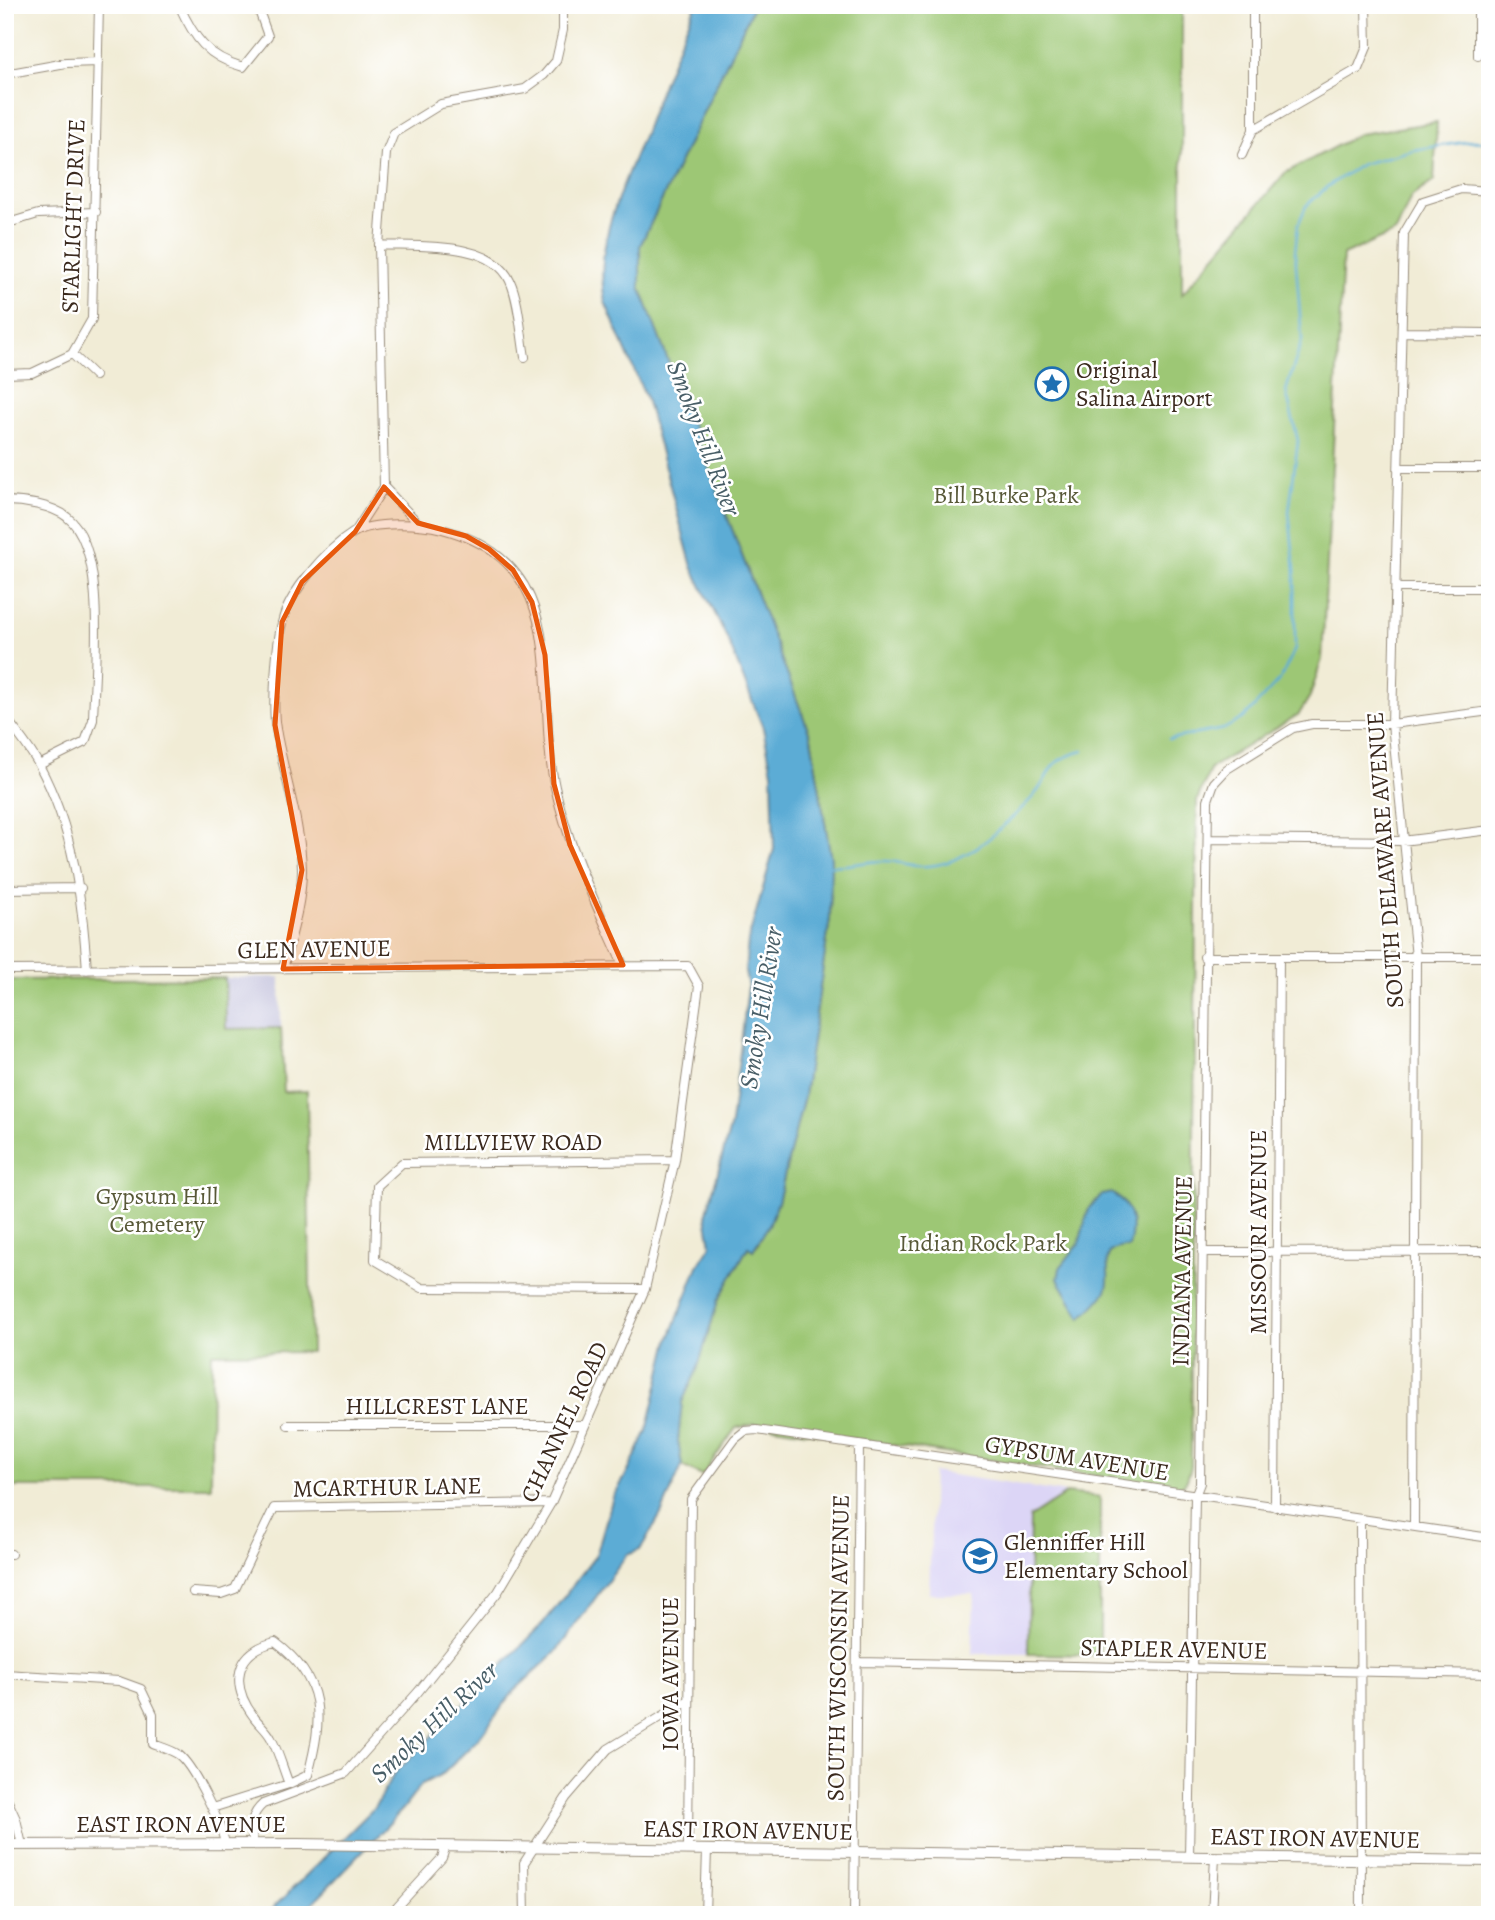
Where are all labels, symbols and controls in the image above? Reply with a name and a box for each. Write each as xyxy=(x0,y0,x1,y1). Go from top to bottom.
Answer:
street label: STARLIGHT DRIVE xyxy=(54,118,92,314)
place label: Original Salina Airport xyxy=(1076,354,1212,414)
water label: Smoky Hill River xyxy=(658,355,750,521)
place icon: Original Salina Airport xyxy=(1033,365,1071,403)
park label: Bill Burke Park xyxy=(933,479,1079,511)
street label: SOUTH DELAWARE AVENUE xyxy=(1359,711,1411,1009)
water label: Smoky Hill River xyxy=(731,924,791,1091)
street label: GLEN AVENUE xyxy=(237,932,391,966)
street label: MILLVIEW ROAD xyxy=(424,1126,602,1158)
street label: MISSOURI AVENUE xyxy=(1242,1129,1274,1335)
street label: INDIANA AVENUE xyxy=(1164,1175,1200,1367)
park label: Gypsum Hill Cemetery xyxy=(96,1180,218,1240)
park label: Indian Rock Park xyxy=(899,1227,1067,1259)
street label: CHANNEL ROAD xyxy=(513,1336,615,1508)
street label: HILLCREST LANE xyxy=(345,1390,529,1422)
street label: GYPSUM AVENUE xyxy=(983,1428,1171,1488)
street label: MCARTHUR LANE xyxy=(292,1469,482,1505)
street label: SOUTH WISCONSIN AVENUE xyxy=(819,1494,857,1802)
place label: Glenniffer Hill Elementary School xyxy=(1004,1526,1188,1586)
school or university icon: Glenniffer Hill Elementary School xyxy=(961,1537,999,1575)
street label: IOWA AVENUE xyxy=(654,1597,686,1751)
street label: STAPLER AVENUE xyxy=(1080,1631,1268,1667)
water label: Smoky Hill River xyxy=(362,1653,506,1791)
street label: EAST IRON AVENUE xyxy=(76,1808,286,1840)
street label: EAST IRON AVENUE xyxy=(643,1812,853,1848)
street label: EAST IRON AVENUE xyxy=(1210,1820,1420,1856)

